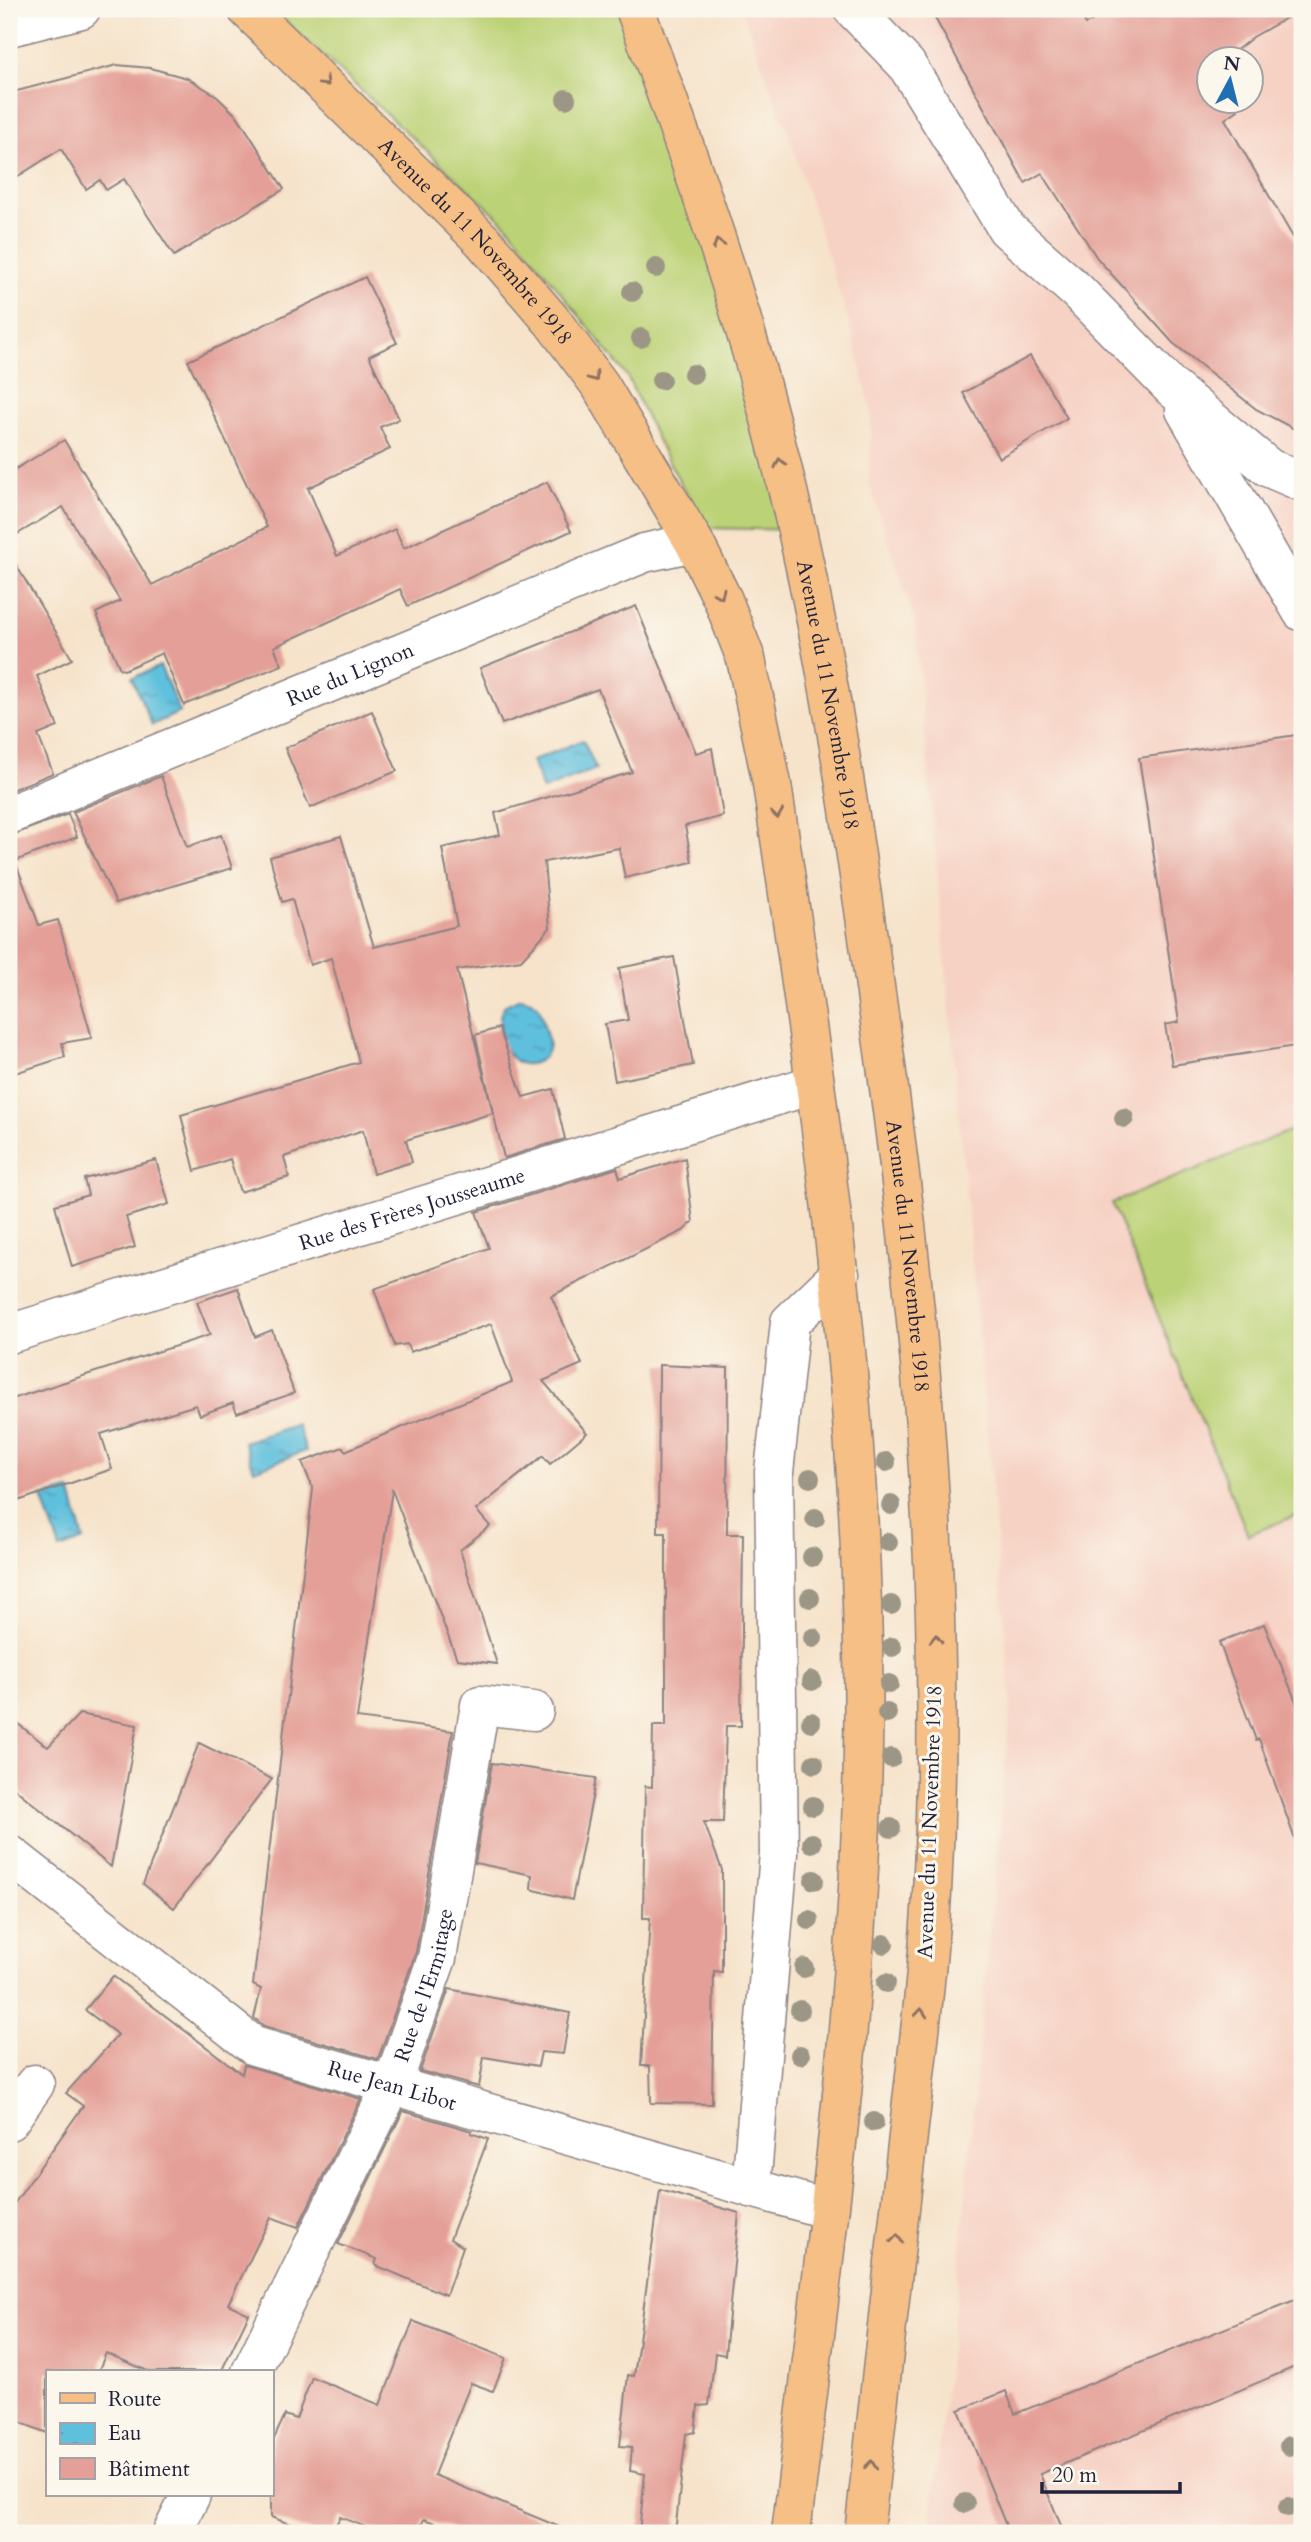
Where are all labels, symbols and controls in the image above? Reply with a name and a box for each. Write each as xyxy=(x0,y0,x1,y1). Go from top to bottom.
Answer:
north arrow xyxy=(1196,46,1266,116)
text: N xyxy=(1222,50,1242,78)
one-way arrow xyxy=(317,74,330,87)
street label: Avenue du 11 Novembre 1918 xyxy=(372,131,579,351)
one-way arrow xyxy=(712,239,726,251)
one-way arrow xyxy=(585,369,598,382)
one-way arrow xyxy=(774,457,788,469)
street label: Avenue du 11 Novembre 1918 xyxy=(789,557,867,832)
one-way arrow xyxy=(712,587,726,599)
street label: Rue du Lignon xyxy=(282,635,418,713)
one-way arrow xyxy=(769,808,784,820)
street label: Avenue du 11 Novembre 1918 xyxy=(879,1118,937,1393)
street label: Rue des Frères Jousseaume xyxy=(295,1160,529,1258)
one-way arrow xyxy=(928,1633,944,1644)
street label: Avenue du 11 Novembre 1918 xyxy=(911,1685,949,1959)
street label: Rue de l'Ermitage xyxy=(387,1906,460,2066)
one-way arrow xyxy=(913,2007,928,2018)
street label: Rue Jean Libot xyxy=(325,2053,460,2118)
one-way arrow xyxy=(889,2234,904,2245)
legend xyxy=(46,2370,273,2496)
text: Route xyxy=(108,2385,162,2414)
text: Eau xyxy=(108,2419,142,2448)
scale bar xyxy=(1042,2451,1180,2495)
text: Bâtiment xyxy=(108,2455,190,2484)
one-way arrow xyxy=(864,2460,879,2471)
text: 20 m xyxy=(1052,2461,1097,2490)

